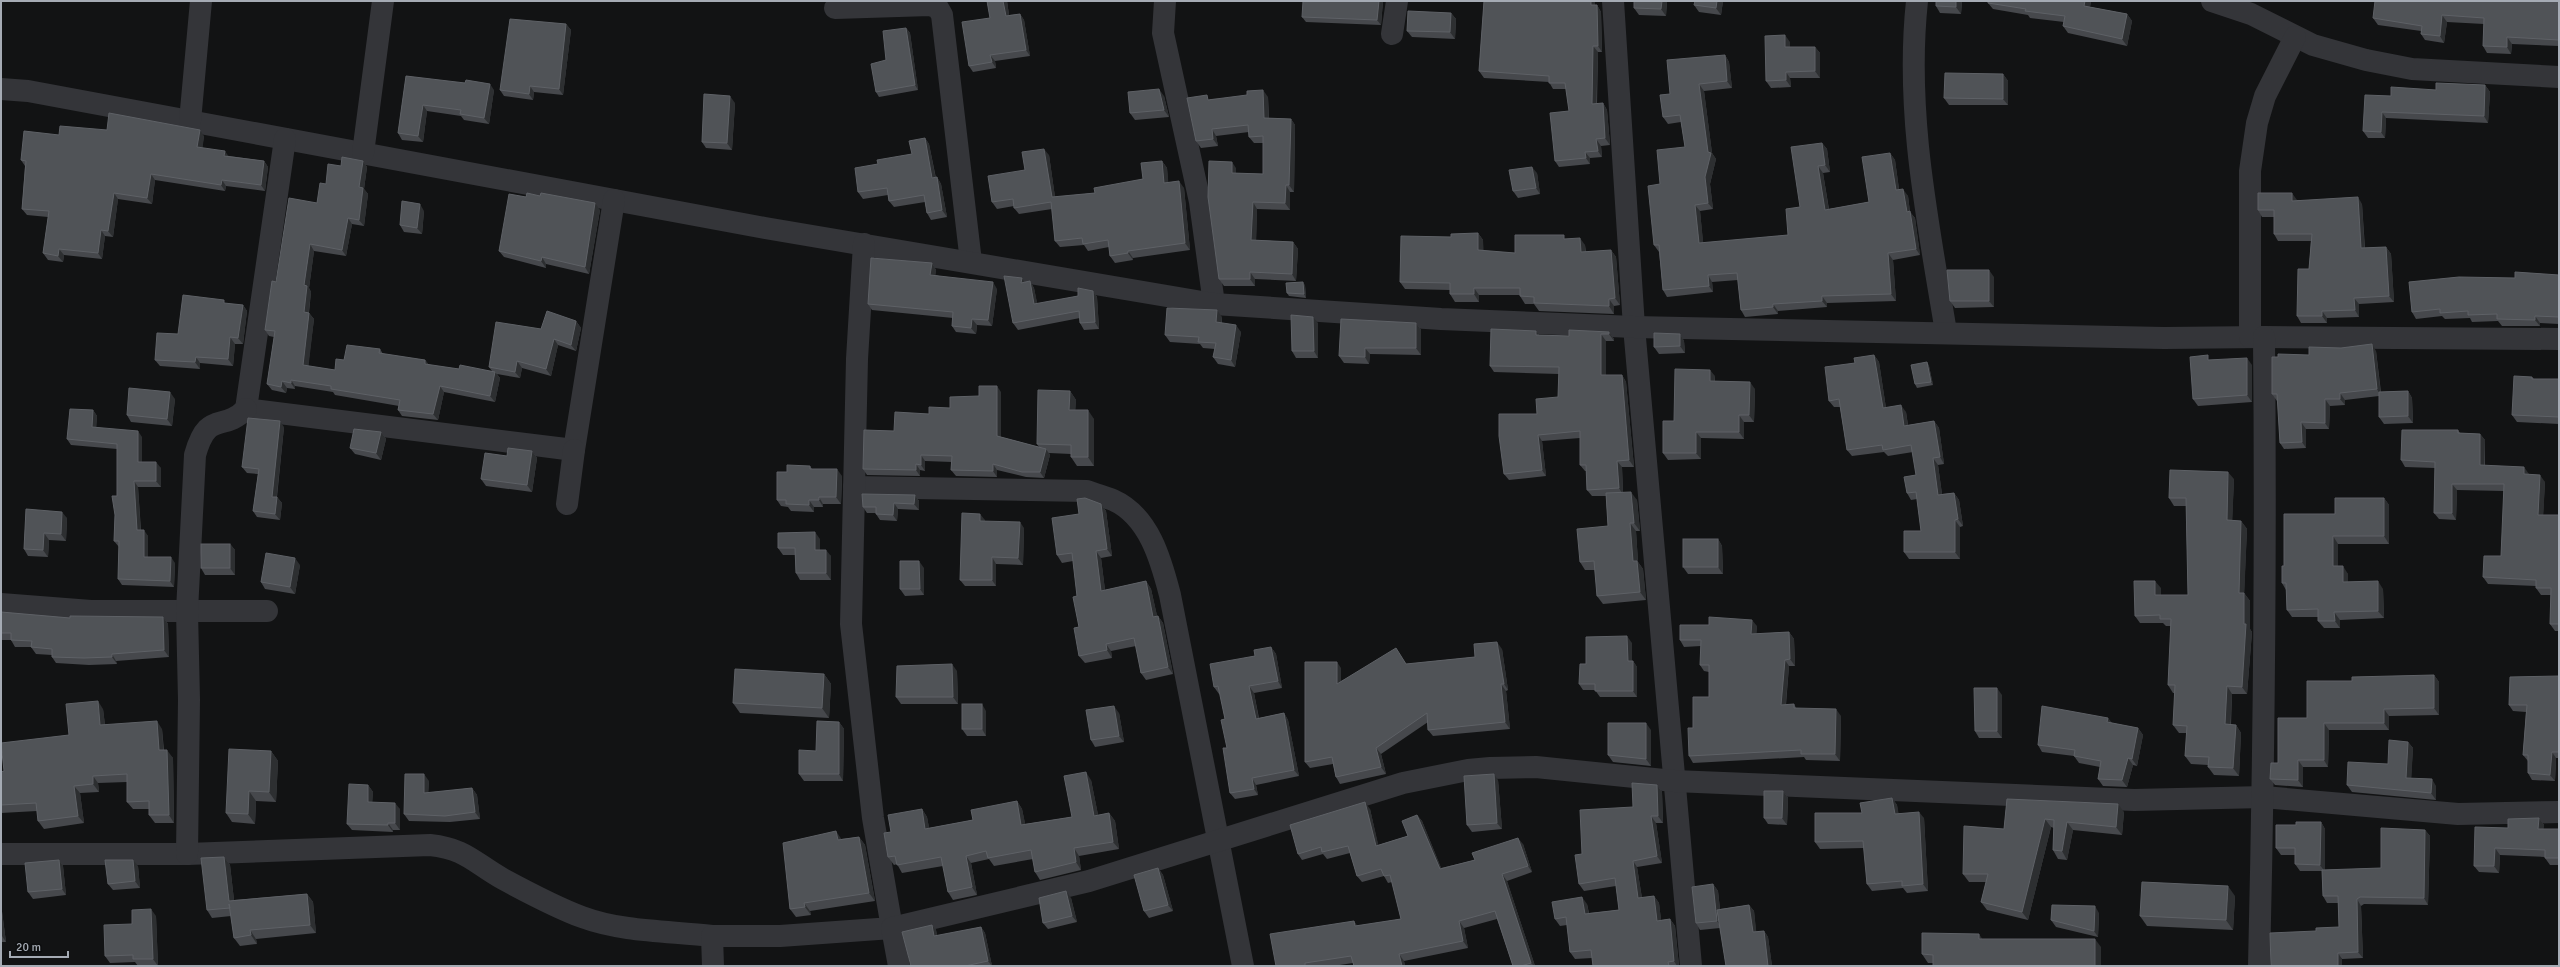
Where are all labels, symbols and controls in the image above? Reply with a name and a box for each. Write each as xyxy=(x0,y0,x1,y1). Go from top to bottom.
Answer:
scale bar xyxy=(10,933,68,959)
text: 20 m xyxy=(16,940,41,955)

